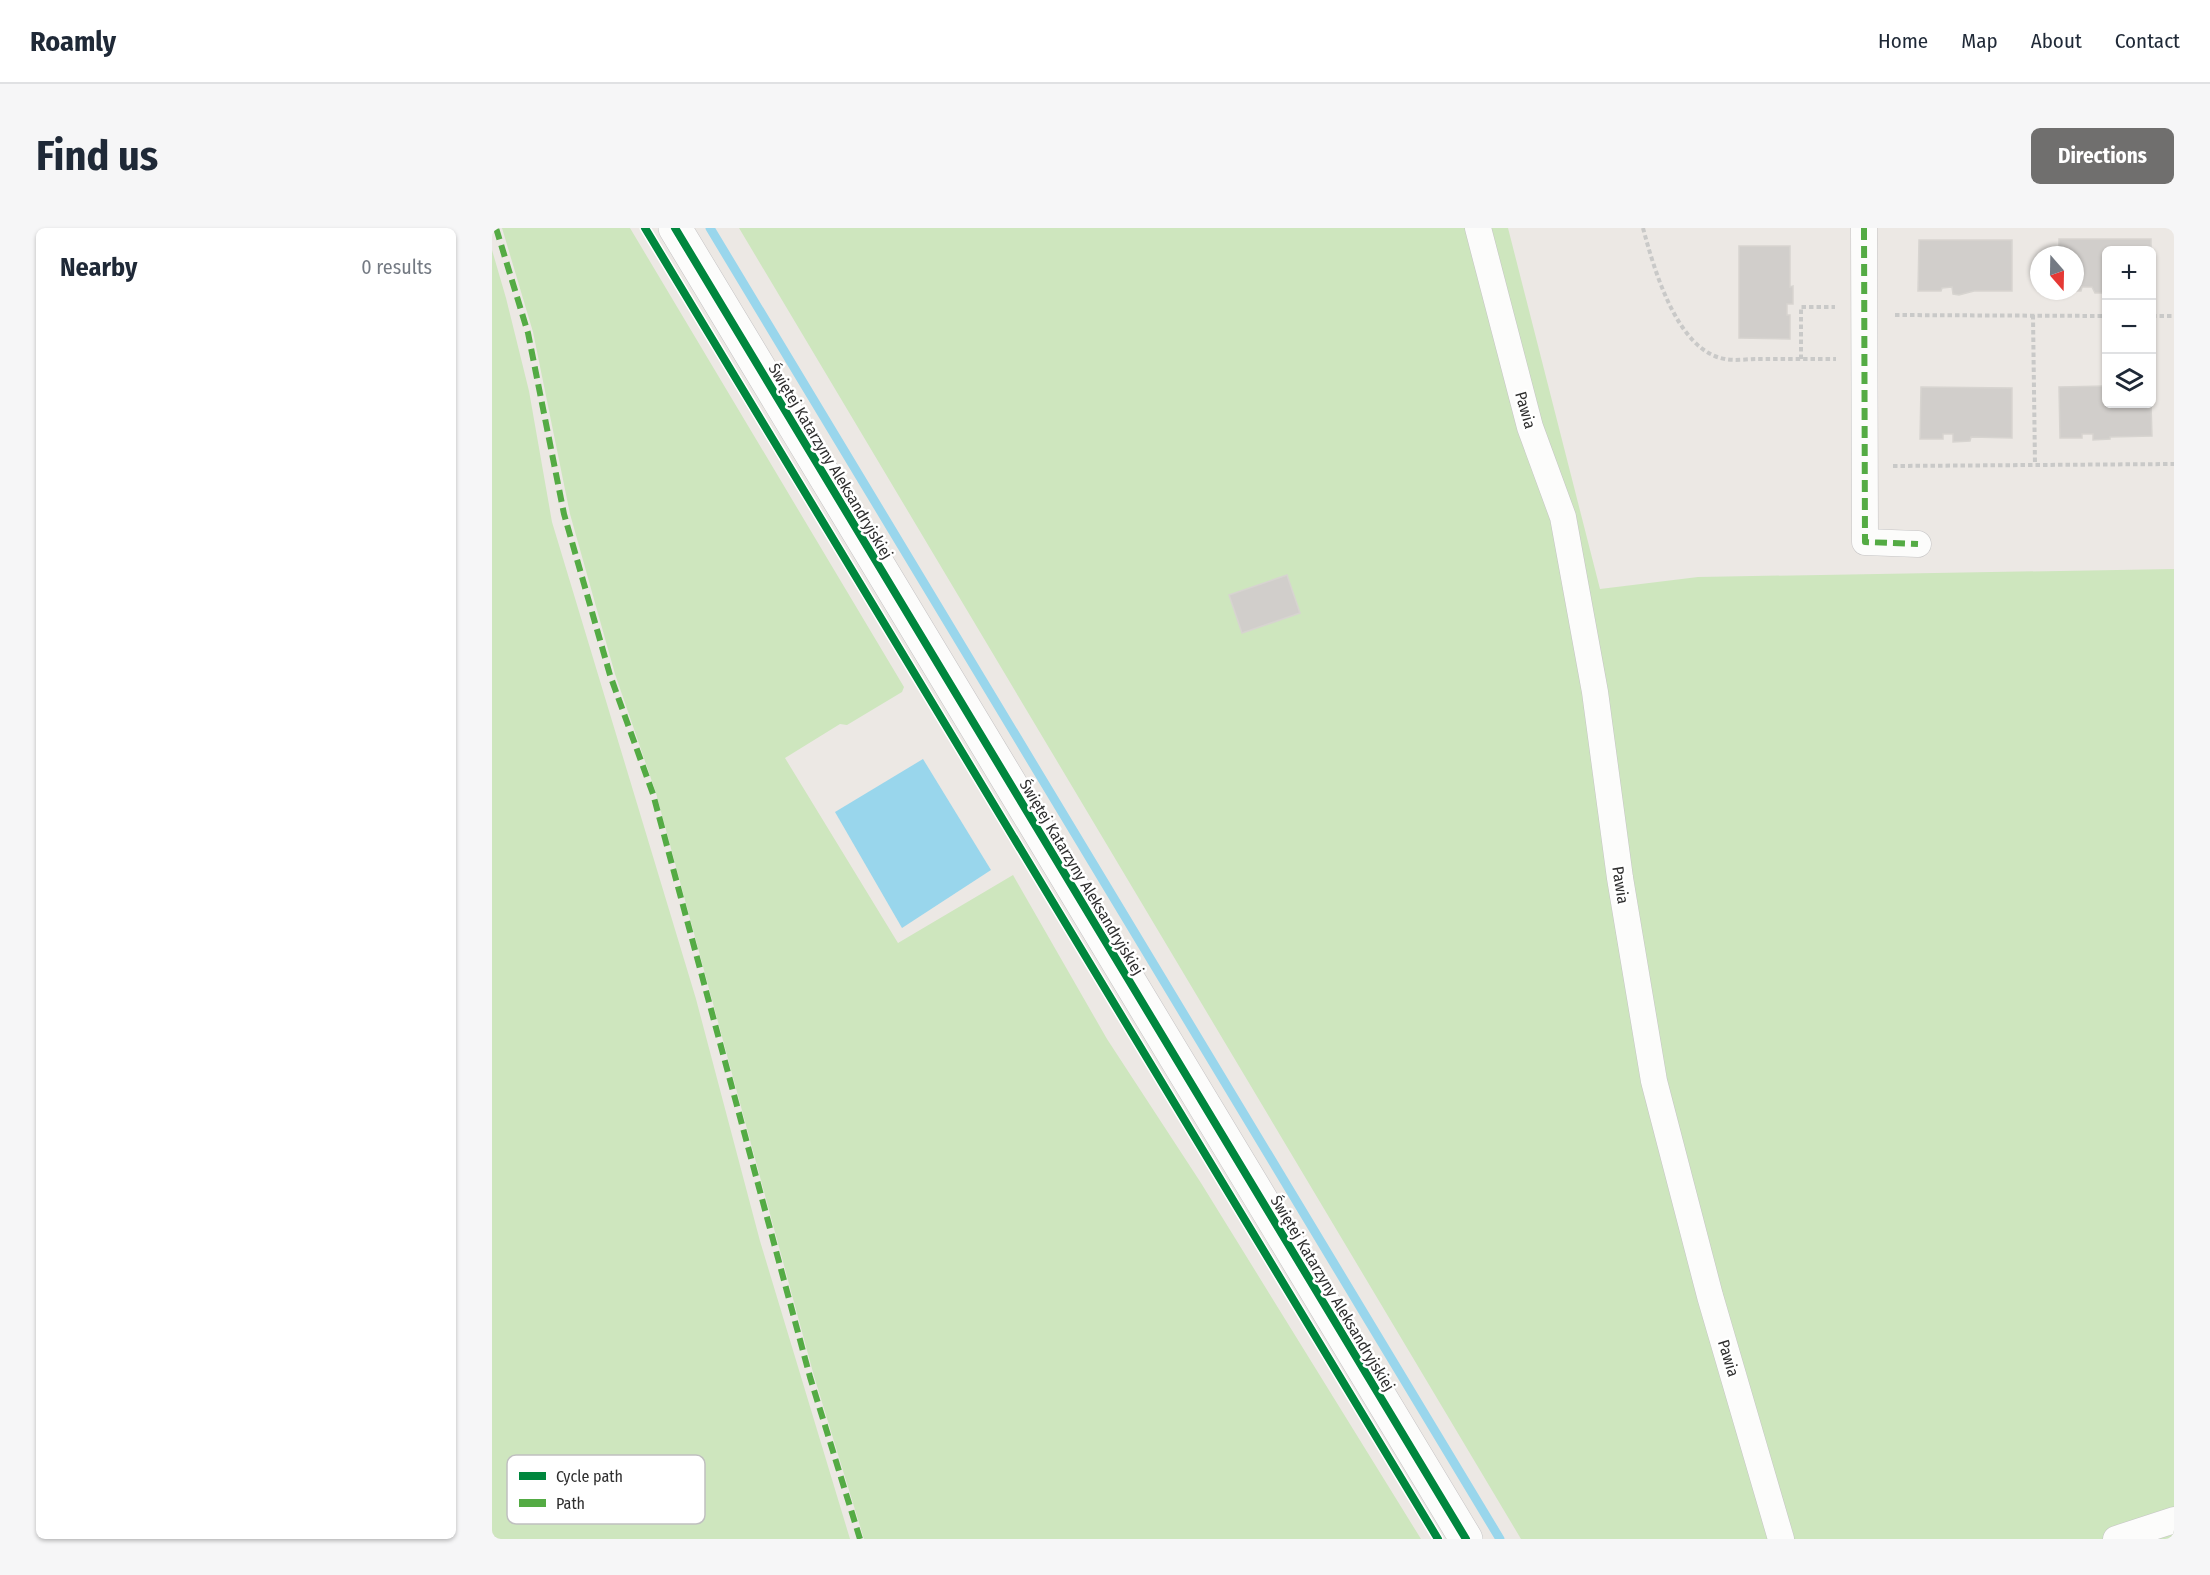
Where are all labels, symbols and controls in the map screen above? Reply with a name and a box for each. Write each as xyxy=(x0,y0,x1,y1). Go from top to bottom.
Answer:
text: Roamly xyxy=(30,25,116,58)
text: Home xyxy=(1878,28,1928,54)
text: Map xyxy=(1961,28,1998,54)
text: About xyxy=(2031,28,2082,54)
text: Contact xyxy=(2115,28,2180,54)
button: Directions xyxy=(2031,128,2174,184)
text: Find us xyxy=(36,131,158,181)
north arrow xyxy=(2030,246,2084,300)
map controls xyxy=(2102,246,2156,408)
button: + xyxy=(2102,246,2156,300)
text: Nearby xyxy=(60,252,137,283)
text: 0 results xyxy=(361,255,432,279)
button: − xyxy=(2102,300,2156,354)
button: layers xyxy=(2102,354,2156,408)
street label: Świętej Katarzyny Aleksandryjskiej xyxy=(765,360,897,562)
street label: Pawia xyxy=(1511,389,1540,431)
street label: Świętej Katarzyny Aleksandryjskiej xyxy=(1016,776,1148,978)
street label: Pawia xyxy=(1608,865,1633,905)
street label: Świętej Katarzyny Aleksandryjskiej xyxy=(1267,1192,1399,1394)
street label: Pawia xyxy=(1714,1337,1743,1379)
legend xyxy=(507,1455,705,1524)
text: Cycle path xyxy=(556,1467,623,1486)
text: Path xyxy=(556,1494,585,1513)

